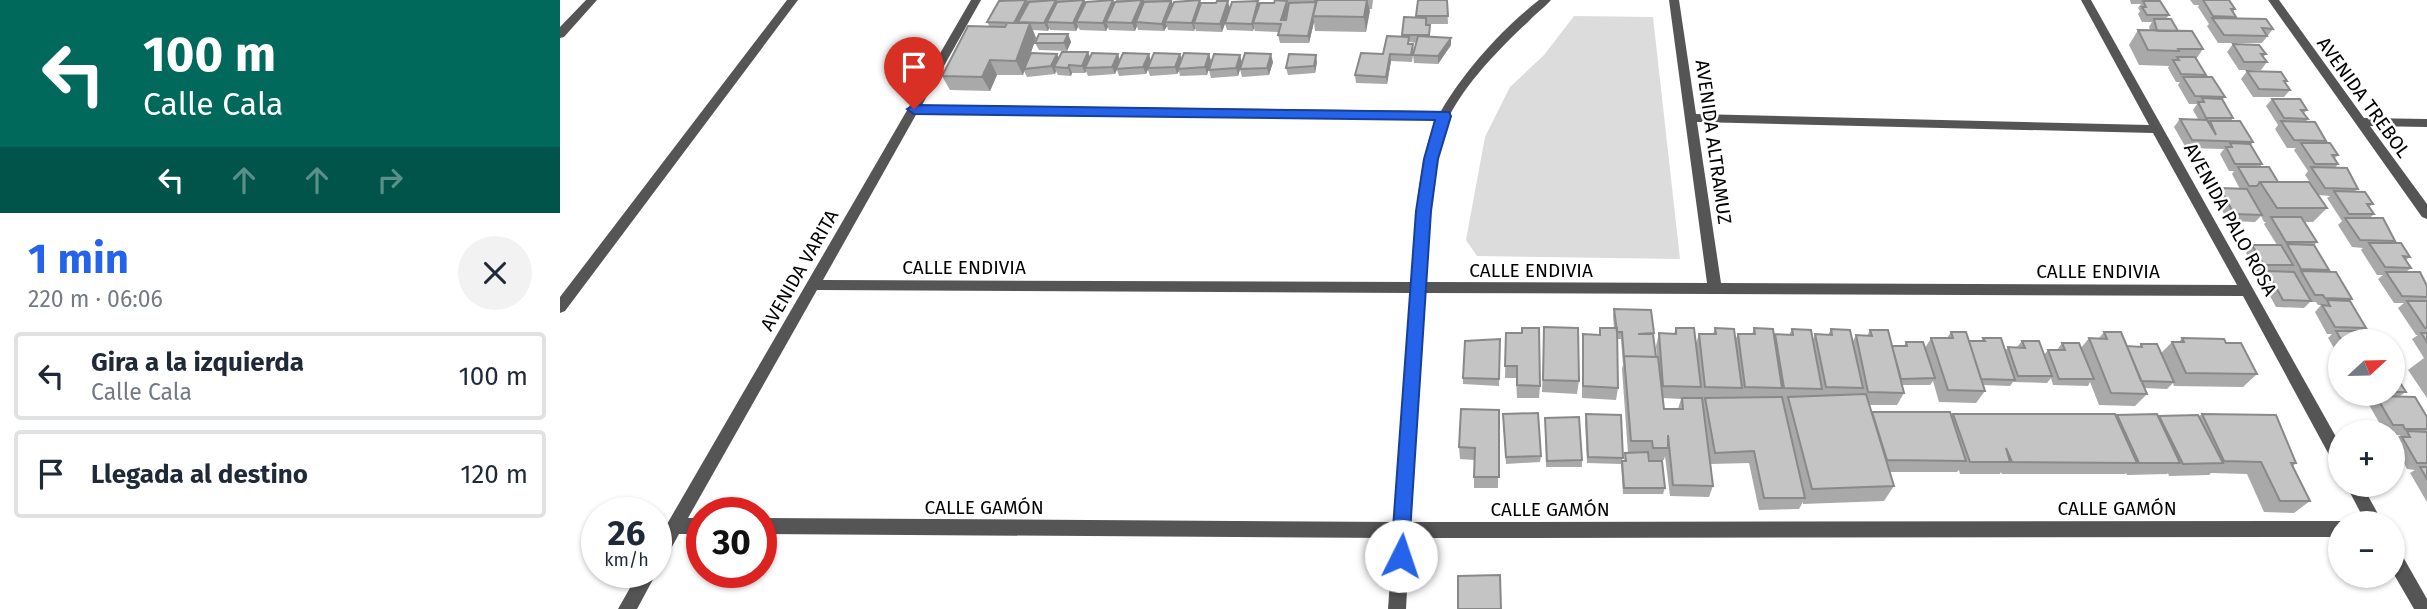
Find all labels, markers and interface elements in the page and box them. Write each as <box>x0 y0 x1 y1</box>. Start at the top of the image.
text: 100 m <box>143 25 276 84</box>
icon: left <box>28 28 119 119</box>
street label: AVENIDA TREBOL <box>2312 32 2415 163</box>
pin <box>884 37 944 109</box>
icon: arrive <box>895 48 933 86</box>
street label: AVENIDA ALTRAMUZ <box>1691 58 1736 226</box>
text: Calle Cala <box>143 85 284 123</box>
street label: AVENIDA PALO ROSA <box>2179 139 2282 300</box>
icon: left <box>152 161 190 199</box>
icon: ahead <box>225 161 263 199</box>
icon: ahead <box>298 161 336 199</box>
icon: right <box>371 161 409 199</box>
street label: AVENIDA VARITA <box>755 206 843 335</box>
text: 1 min <box>28 234 129 284</box>
button: close <box>458 236 532 310</box>
street label: CALLE ENDIVIA <box>902 256 1026 279</box>
street label: CALLE ENDIVIA <box>1469 259 1593 282</box>
street label: CALLE ENDIVIA <box>2036 260 2160 283</box>
text: 220 m · 06:06 <box>28 285 163 313</box>
north arrow <box>2328 329 2404 406</box>
map controls <box>2328 329 2405 588</box>
text: Gira a la izquierda <box>91 347 304 378</box>
icon: left <box>32 357 70 395</box>
text: 100 m <box>459 361 528 392</box>
text: Calle Cala <box>91 378 192 406</box>
button: + <box>2328 420 2405 497</box>
icon: arrive <box>32 455 70 493</box>
text: Llegada al destino <box>91 459 308 490</box>
text: 120 m <box>460 459 528 490</box>
street label: CALLE GAMÓN <box>924 496 1044 519</box>
speed limit sign: 30 <box>686 497 777 588</box>
street label: CALLE GAMÓN <box>2057 497 2177 520</box>
street label: CALLE GAMÓN <box>1490 498 1610 521</box>
button: − <box>2328 511 2405 588</box>
text: 26 <box>608 512 645 554</box>
position arrow <box>1364 519 1438 593</box>
text: km/h <box>604 549 649 571</box>

